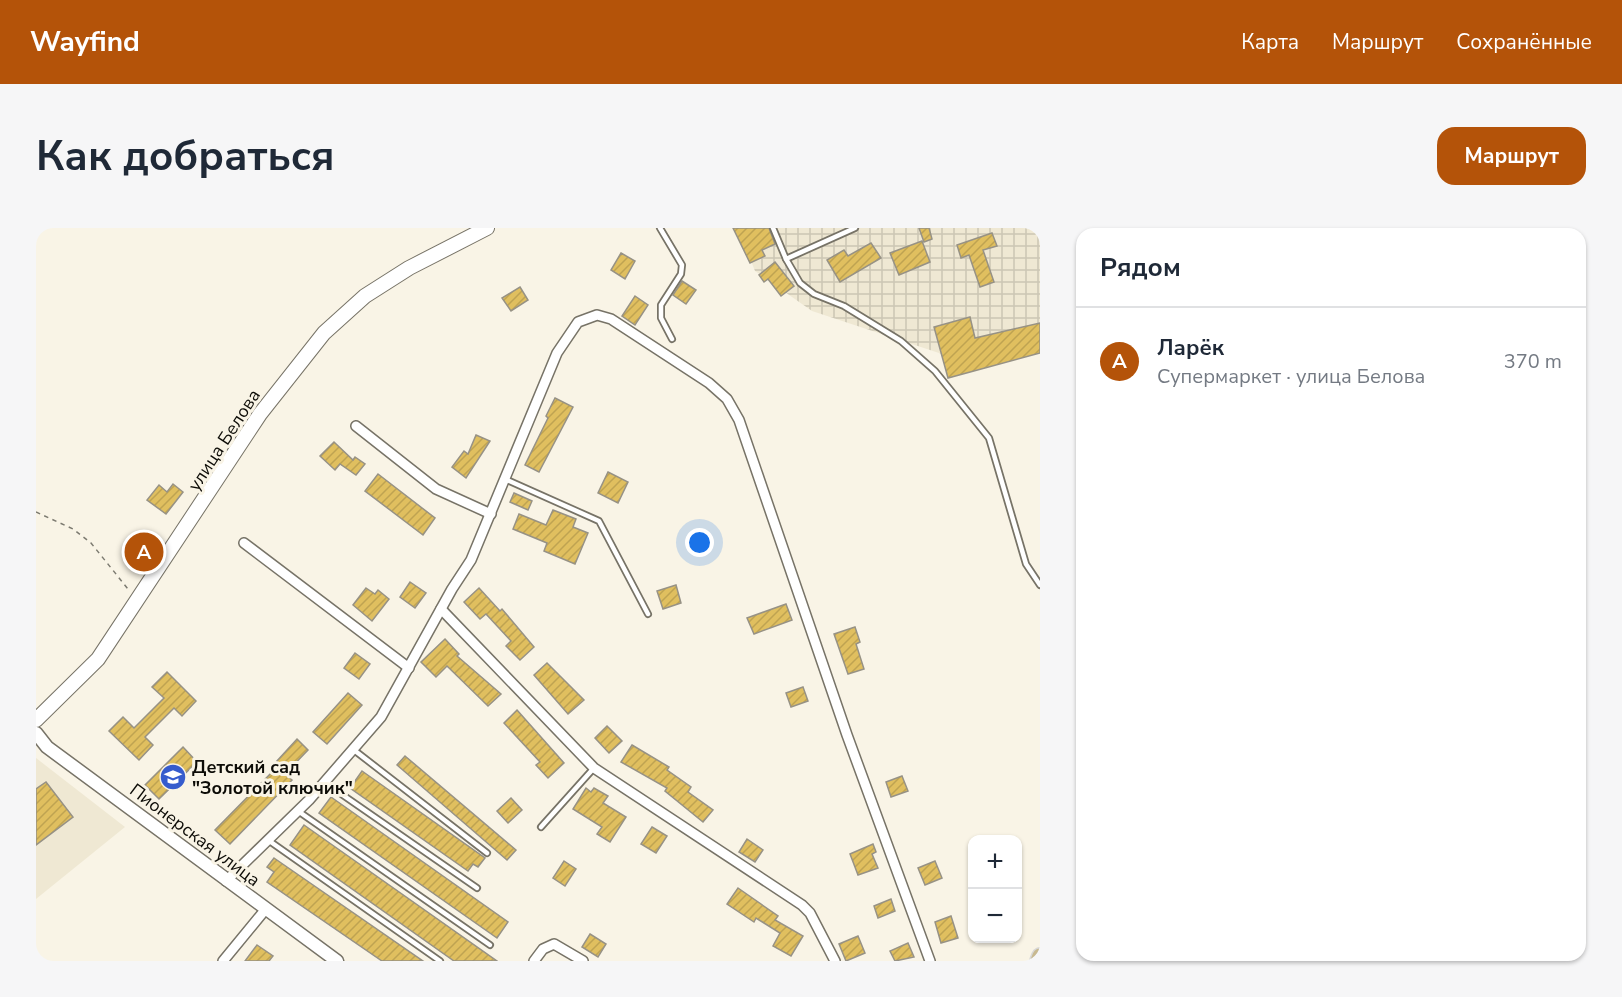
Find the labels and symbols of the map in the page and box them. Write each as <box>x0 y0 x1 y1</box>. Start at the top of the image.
street label: улица Белова <box>182 385 266 495</box>
your location <box>685 528 714 557</box>
pin: A <box>124 530 164 574</box>
place label: Детский сад "Золотой ключик" <box>192 755 353 800</box>
school or university icon: Детский сад "Золотой ключик" <box>158 762 188 792</box>
street label: Пионерская улица <box>125 778 265 892</box>

